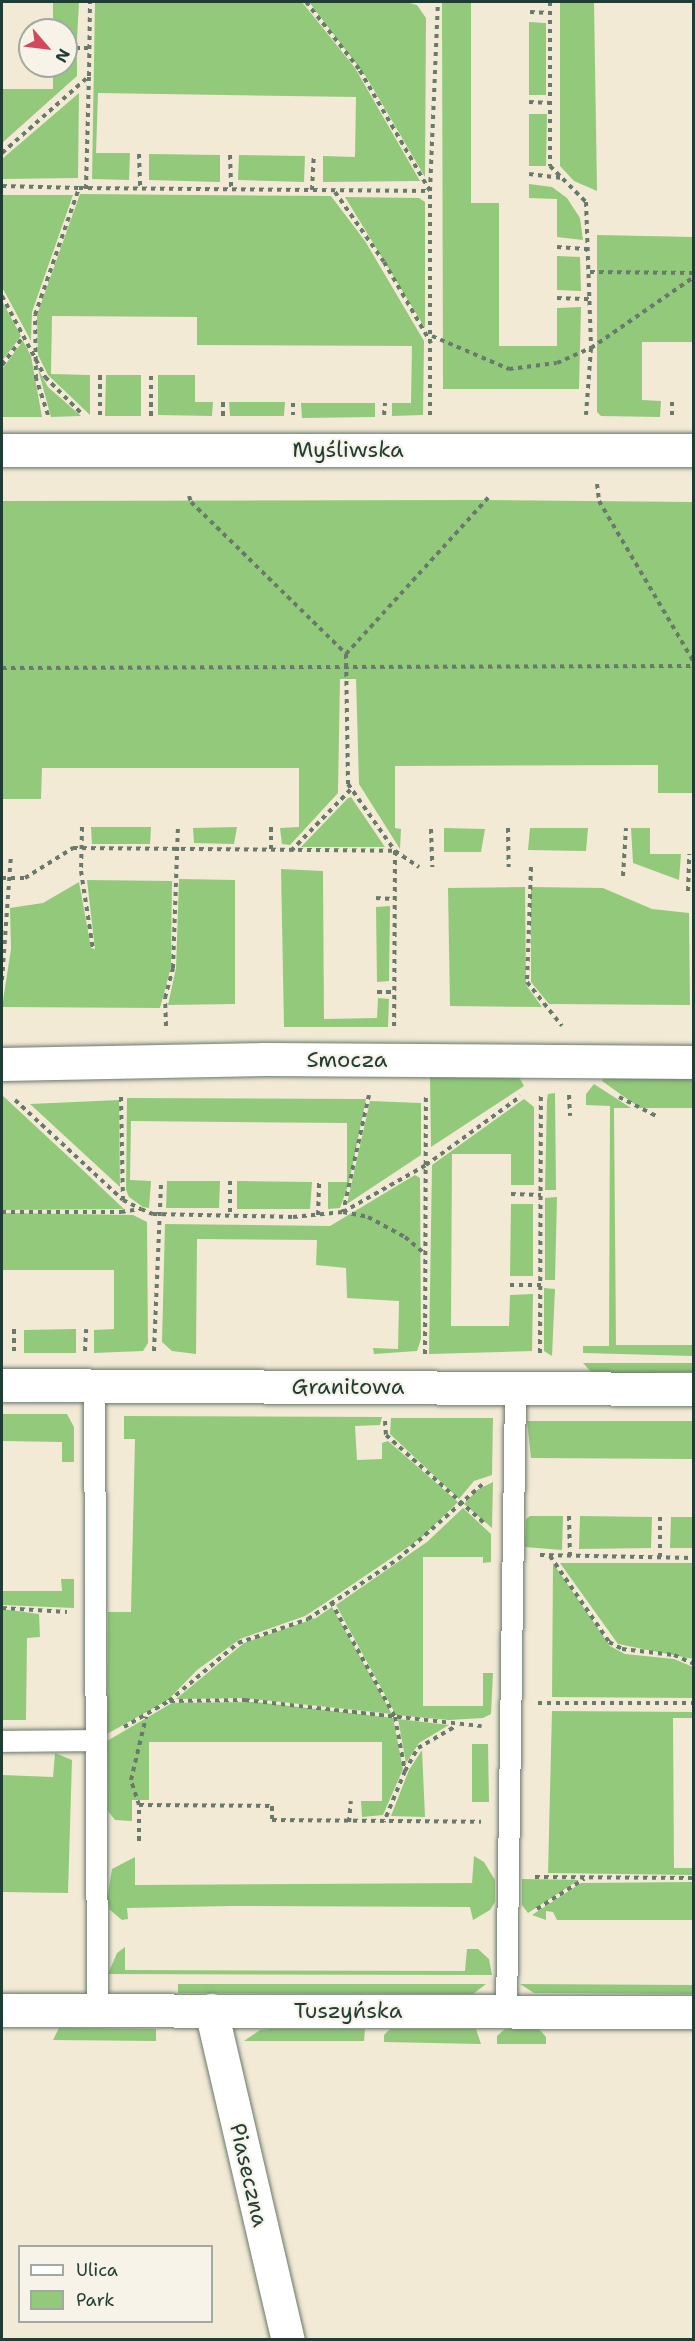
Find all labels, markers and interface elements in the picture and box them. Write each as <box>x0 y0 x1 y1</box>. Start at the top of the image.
north arrow <box>18 18 78 78</box>
text: N <box>50 45 75 66</box>
street label: Myśliwska <box>292 437 404 463</box>
street label: Smocza <box>306 1047 388 1073</box>
street label: Granitowa <box>292 1374 404 1400</box>
street label: Tuszyńska <box>294 1998 402 2024</box>
street label: Piaseczna <box>224 2121 274 2229</box>
legend <box>18 2245 213 2323</box>
text: Ulica <box>76 2258 118 2282</box>
text: Park <box>76 2288 115 2312</box>

